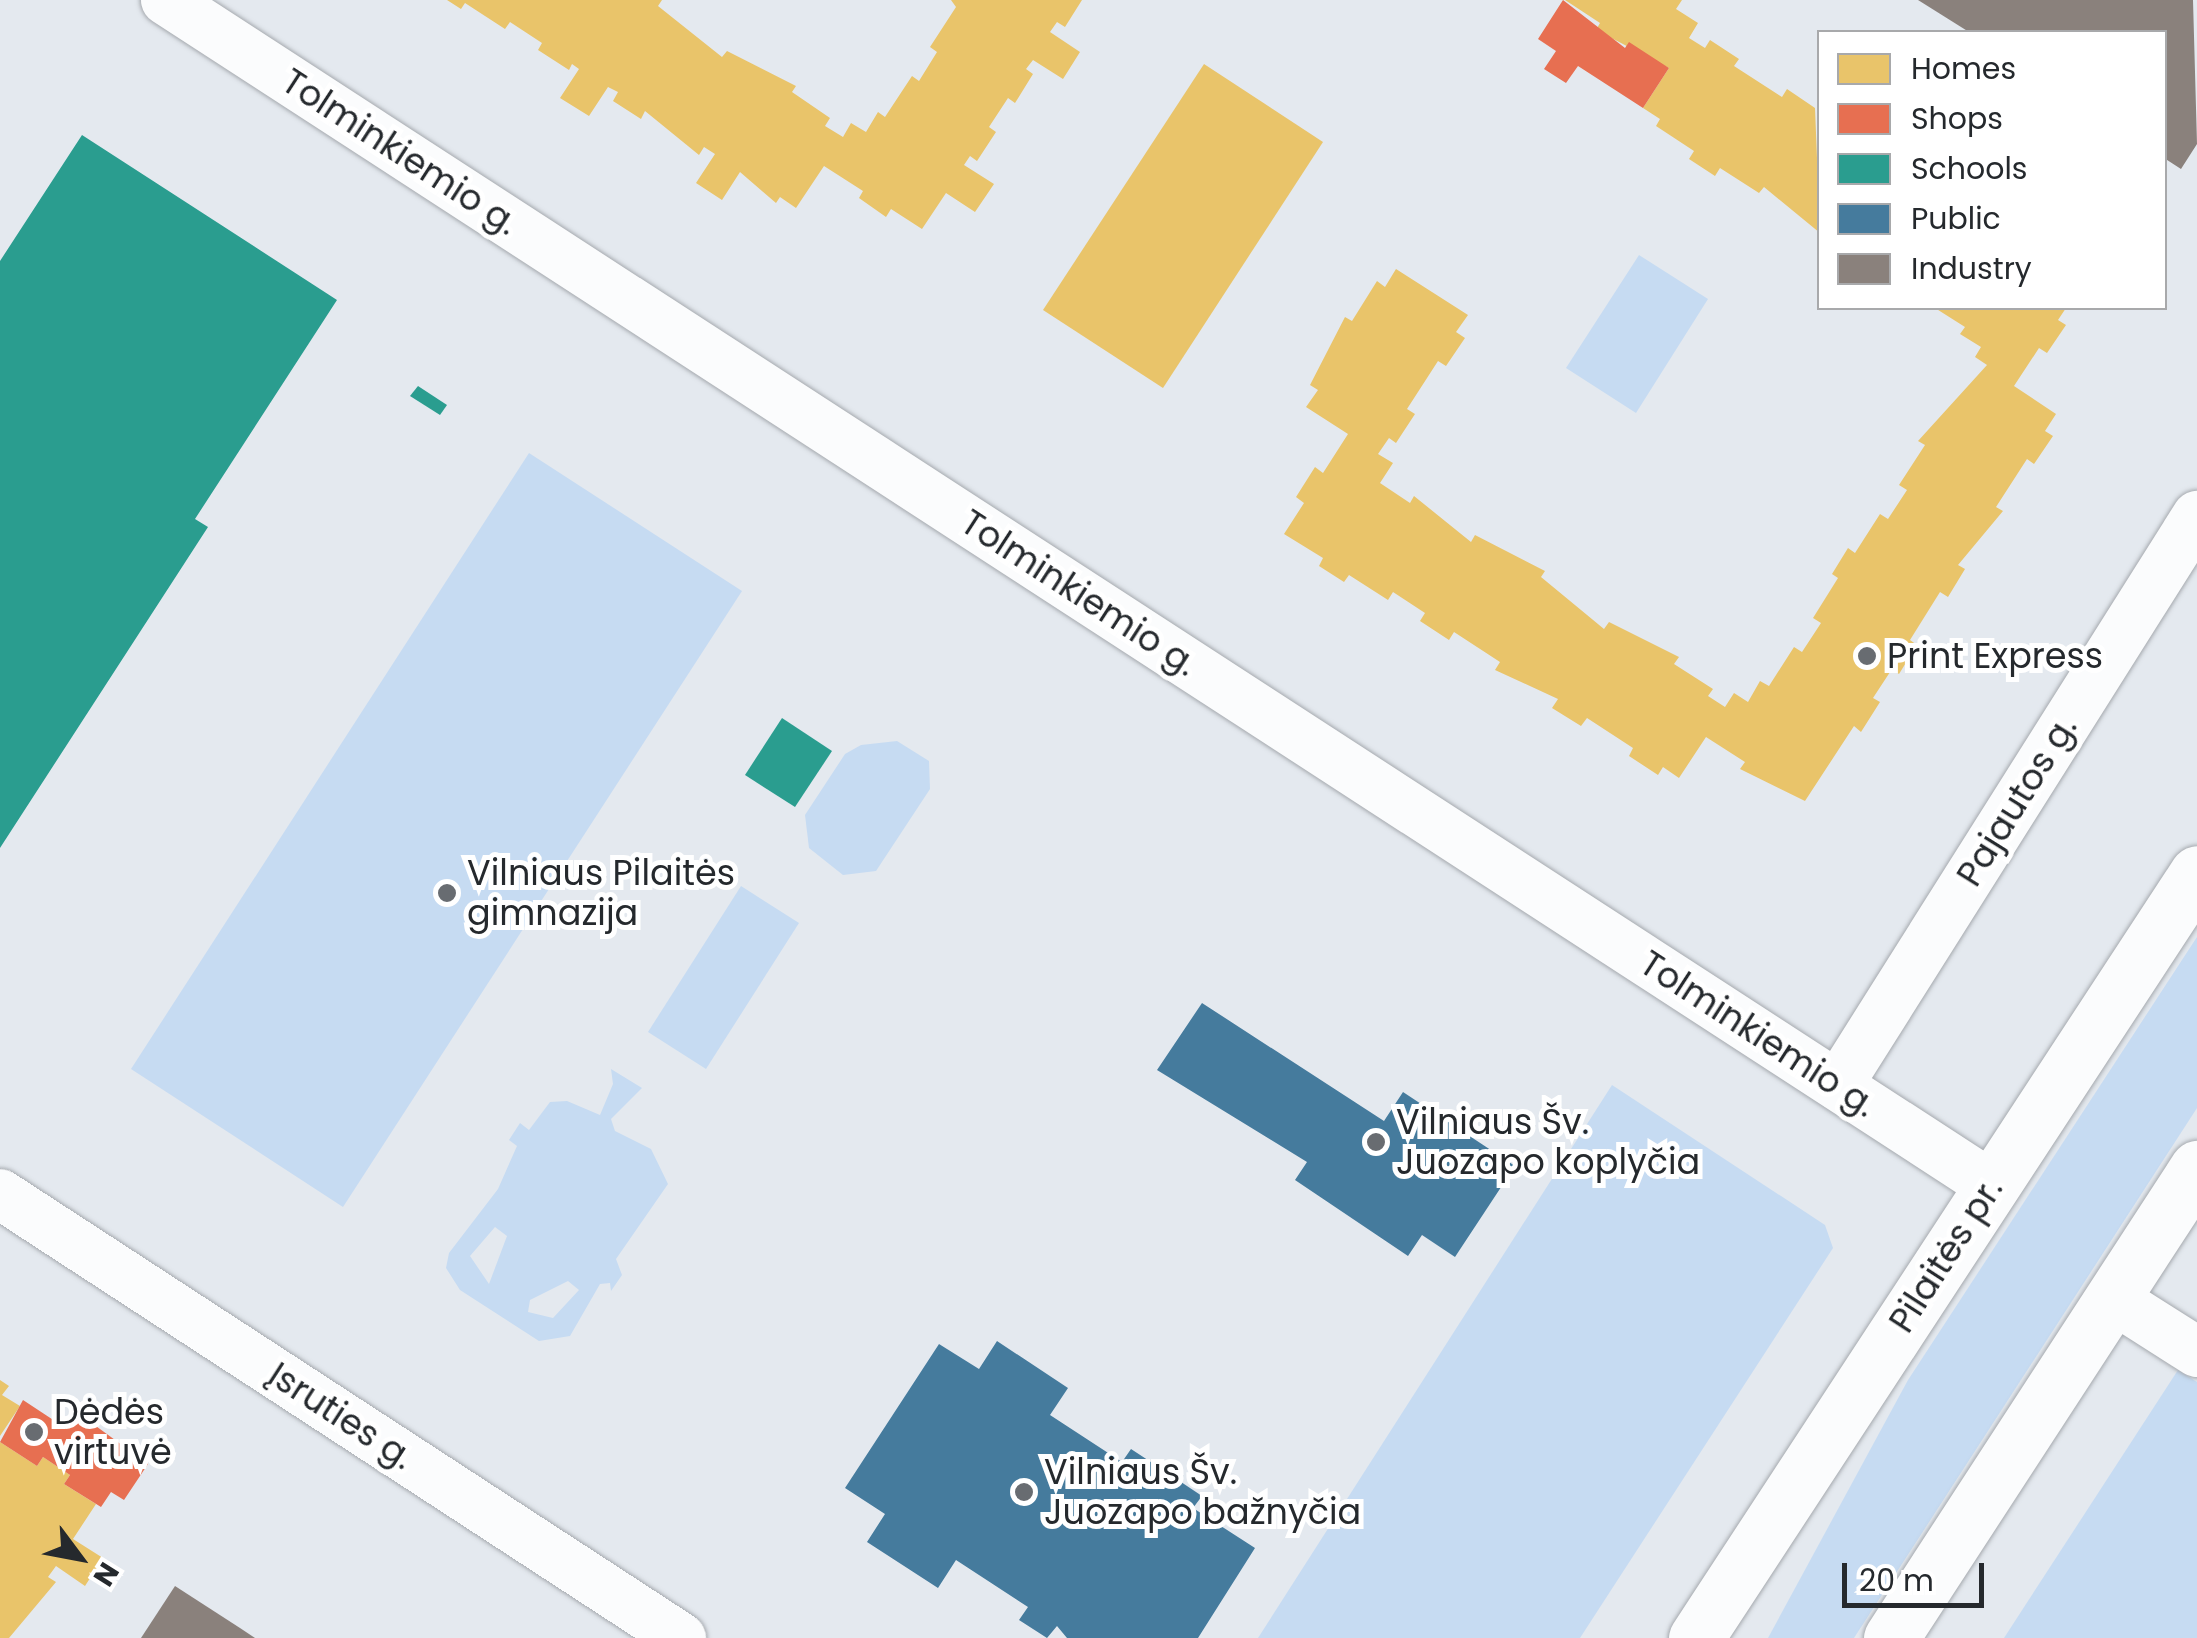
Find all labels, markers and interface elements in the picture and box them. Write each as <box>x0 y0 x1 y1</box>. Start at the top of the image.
legend <box>1817 30 2167 310</box>
text: Homes <box>1911 47 2016 90</box>
street label: Tolminkiemio g. <box>274 60 526 244</box>
text: Shops <box>1911 97 2003 140</box>
text: Schools <box>1911 147 2027 190</box>
text: Public <box>1911 197 2001 240</box>
text: Industry <box>1911 247 2032 290</box>
street label: Tolminkiemio g. <box>953 501 1205 685</box>
place label: Print Express <box>1887 635 2103 677</box>
marker: Print Express <box>1856 645 1878 667</box>
street label: Pajautos g. <box>1948 708 2086 894</box>
place label: Vilniaus Pilaitės gimnazija <box>467 852 735 934</box>
marker: Vilniaus Pilaitės gimnazija <box>436 882 458 904</box>
street label: Tolminkiemio g. <box>1632 942 1884 1126</box>
place label: Vilniaus Šv. Juozapo koplyčia <box>1396 1101 1700 1183</box>
marker: Vilniaus Šv. Juozapo koplyčia <box>1365 1131 1387 1153</box>
street label: Pilaitės pr. <box>1880 1170 2012 1340</box>
street label: Įsruties g. <box>261 1354 421 1478</box>
place label: Dėdės virtuvė <box>54 1391 172 1473</box>
marker: Dėdės virtuvė <box>23 1421 45 1443</box>
place label: Vilniaus Šv. Juozapo bažnyčia <box>1044 1451 1361 1533</box>
marker: Vilniaus Šv. Juozapo bažnyčia <box>1013 1481 1035 1503</box>
north arrow <box>30 1508 130 1608</box>
scale bar <box>1847 1543 1990 1605</box>
text: N <box>84 1555 128 1593</box>
text: 20 m <box>1859 1559 1934 1602</box>

